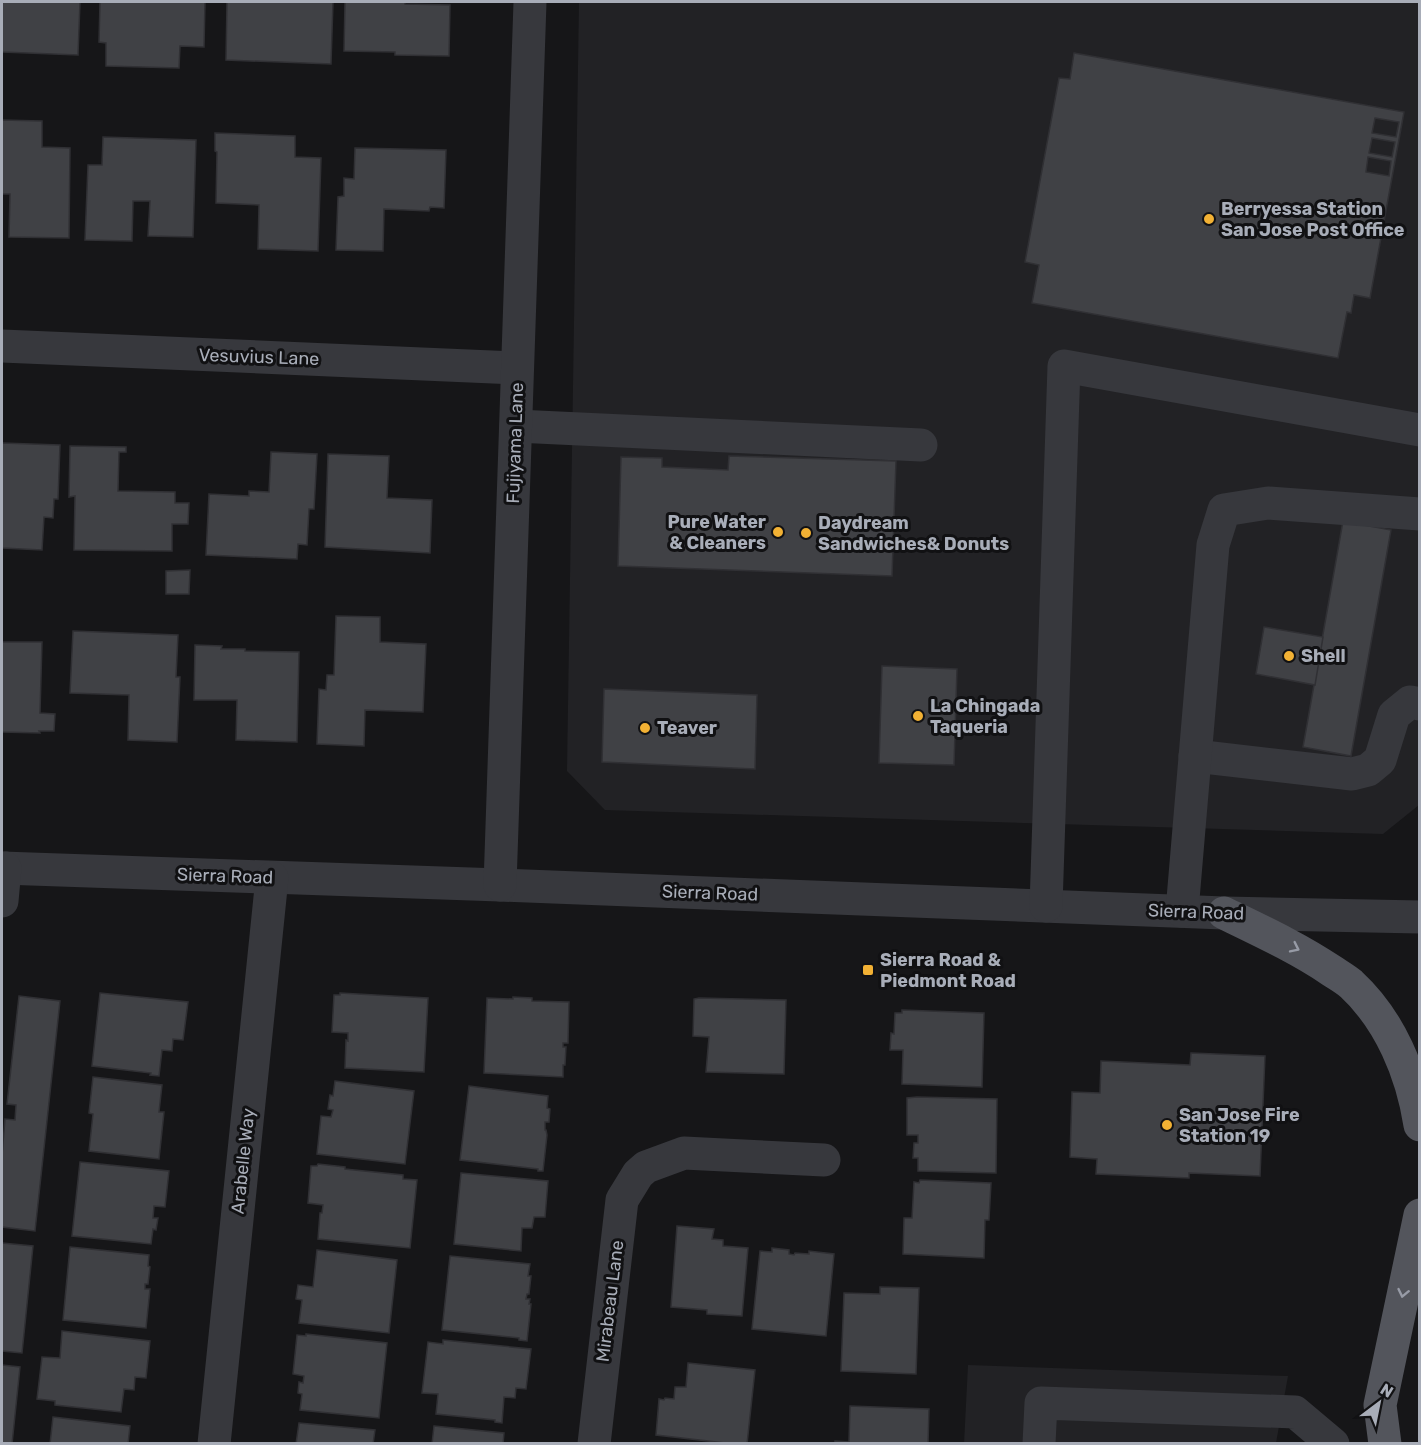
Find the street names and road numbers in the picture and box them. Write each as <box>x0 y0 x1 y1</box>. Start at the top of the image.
street label: Vesuvius Lane <box>198 344 320 370</box>
street label: Fujiyama Lane <box>502 382 528 504</box>
street label: Sierra Road <box>177 863 273 889</box>
street label: Sierra Road <box>662 880 758 906</box>
street label: Sierra Road <box>1148 899 1244 925</box>
street label: Arabelle Way <box>227 1107 259 1215</box>
street label: Mirabeau Lane <box>592 1239 628 1363</box>

